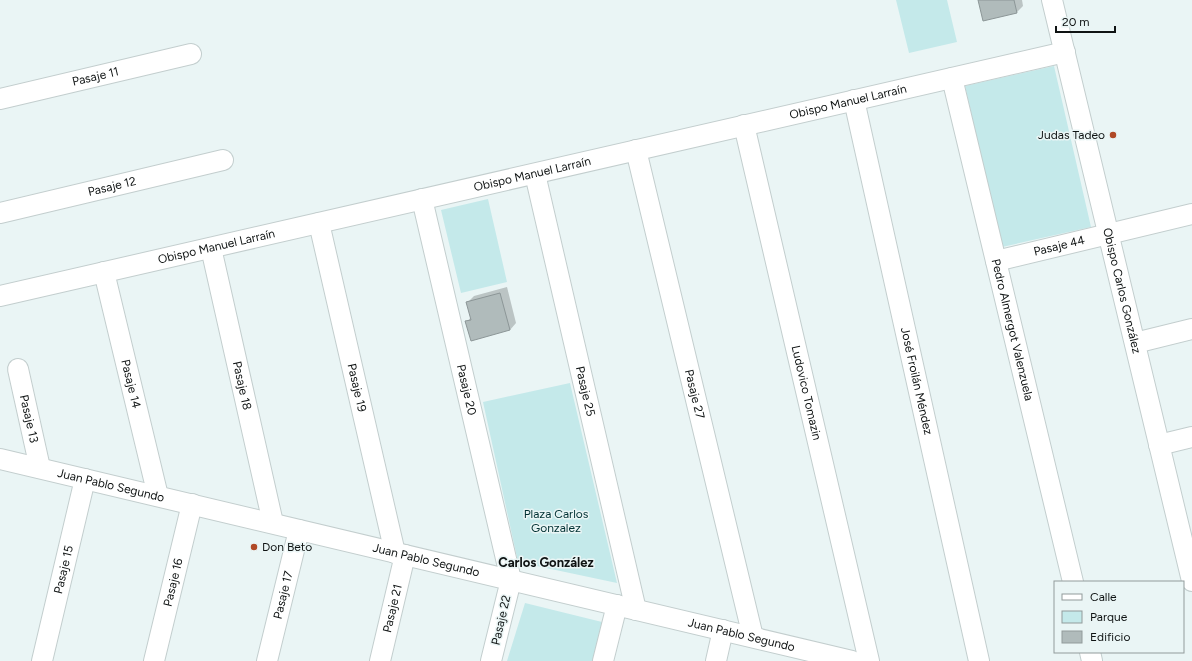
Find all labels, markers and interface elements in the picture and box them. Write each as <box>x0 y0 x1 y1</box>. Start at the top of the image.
scale bar <box>1056 8 1115 34</box>
text: 20 m <box>1062 15 1090 29</box>
street label: Pasaje 11 <box>71 64 120 89</box>
street label: Obispo Manuel Larraín <box>788 81 908 122</box>
place label: Judas Tadeo <box>1038 128 1105 142</box>
marker: Judas Tadeo <box>1108 130 1118 140</box>
street label: Obispo Manuel Larraín <box>472 154 592 194</box>
street label: Pasaje 12 <box>86 174 137 199</box>
street label: Obispo Manuel Larraín <box>156 226 277 267</box>
street label: Obispo Carlos González <box>1100 226 1144 355</box>
street label: Pasaje 44 <box>1032 233 1087 259</box>
street label: Pedro Almergot Valenzuela <box>989 258 1036 402</box>
street label: José Froilán Méndez <box>898 326 935 436</box>
street label: Ludovico Tomazin <box>789 344 824 442</box>
street label: Pasaje 14 <box>118 358 144 410</box>
street label: Pasaje 18 <box>230 360 254 411</box>
street label: Pasaje 19 <box>345 362 369 413</box>
street label: Pasaje 20 <box>454 363 479 417</box>
street label: Pasaje 25 <box>573 365 598 418</box>
street label: Pasaje 27 <box>682 368 707 421</box>
street label: Pasaje 13 <box>17 393 41 444</box>
street label: Juan Pablo Segundo <box>56 466 166 505</box>
park label: Plaza Carlos Gonzalez <box>524 507 589 535</box>
place label: Don Beto <box>262 540 312 554</box>
street label: Juan Pablo Segundo <box>371 541 481 580</box>
marker: Don Beto <box>249 542 259 552</box>
street label: Pasaje 15 <box>51 544 76 595</box>
district label: Carlos González <box>498 555 594 570</box>
street label: Pasaje 16 <box>160 557 186 608</box>
street label: Pasaje 17 <box>271 569 296 620</box>
legend <box>1054 581 1184 653</box>
street label: Pasaje 21 <box>380 583 405 634</box>
text: Calle <box>1090 590 1117 604</box>
street label: Pasaje 22 <box>488 594 514 646</box>
text: Parque <box>1090 610 1128 624</box>
street label: Juan Pablo Segundo <box>686 615 796 654</box>
text: Edificio <box>1090 630 1130 644</box>

